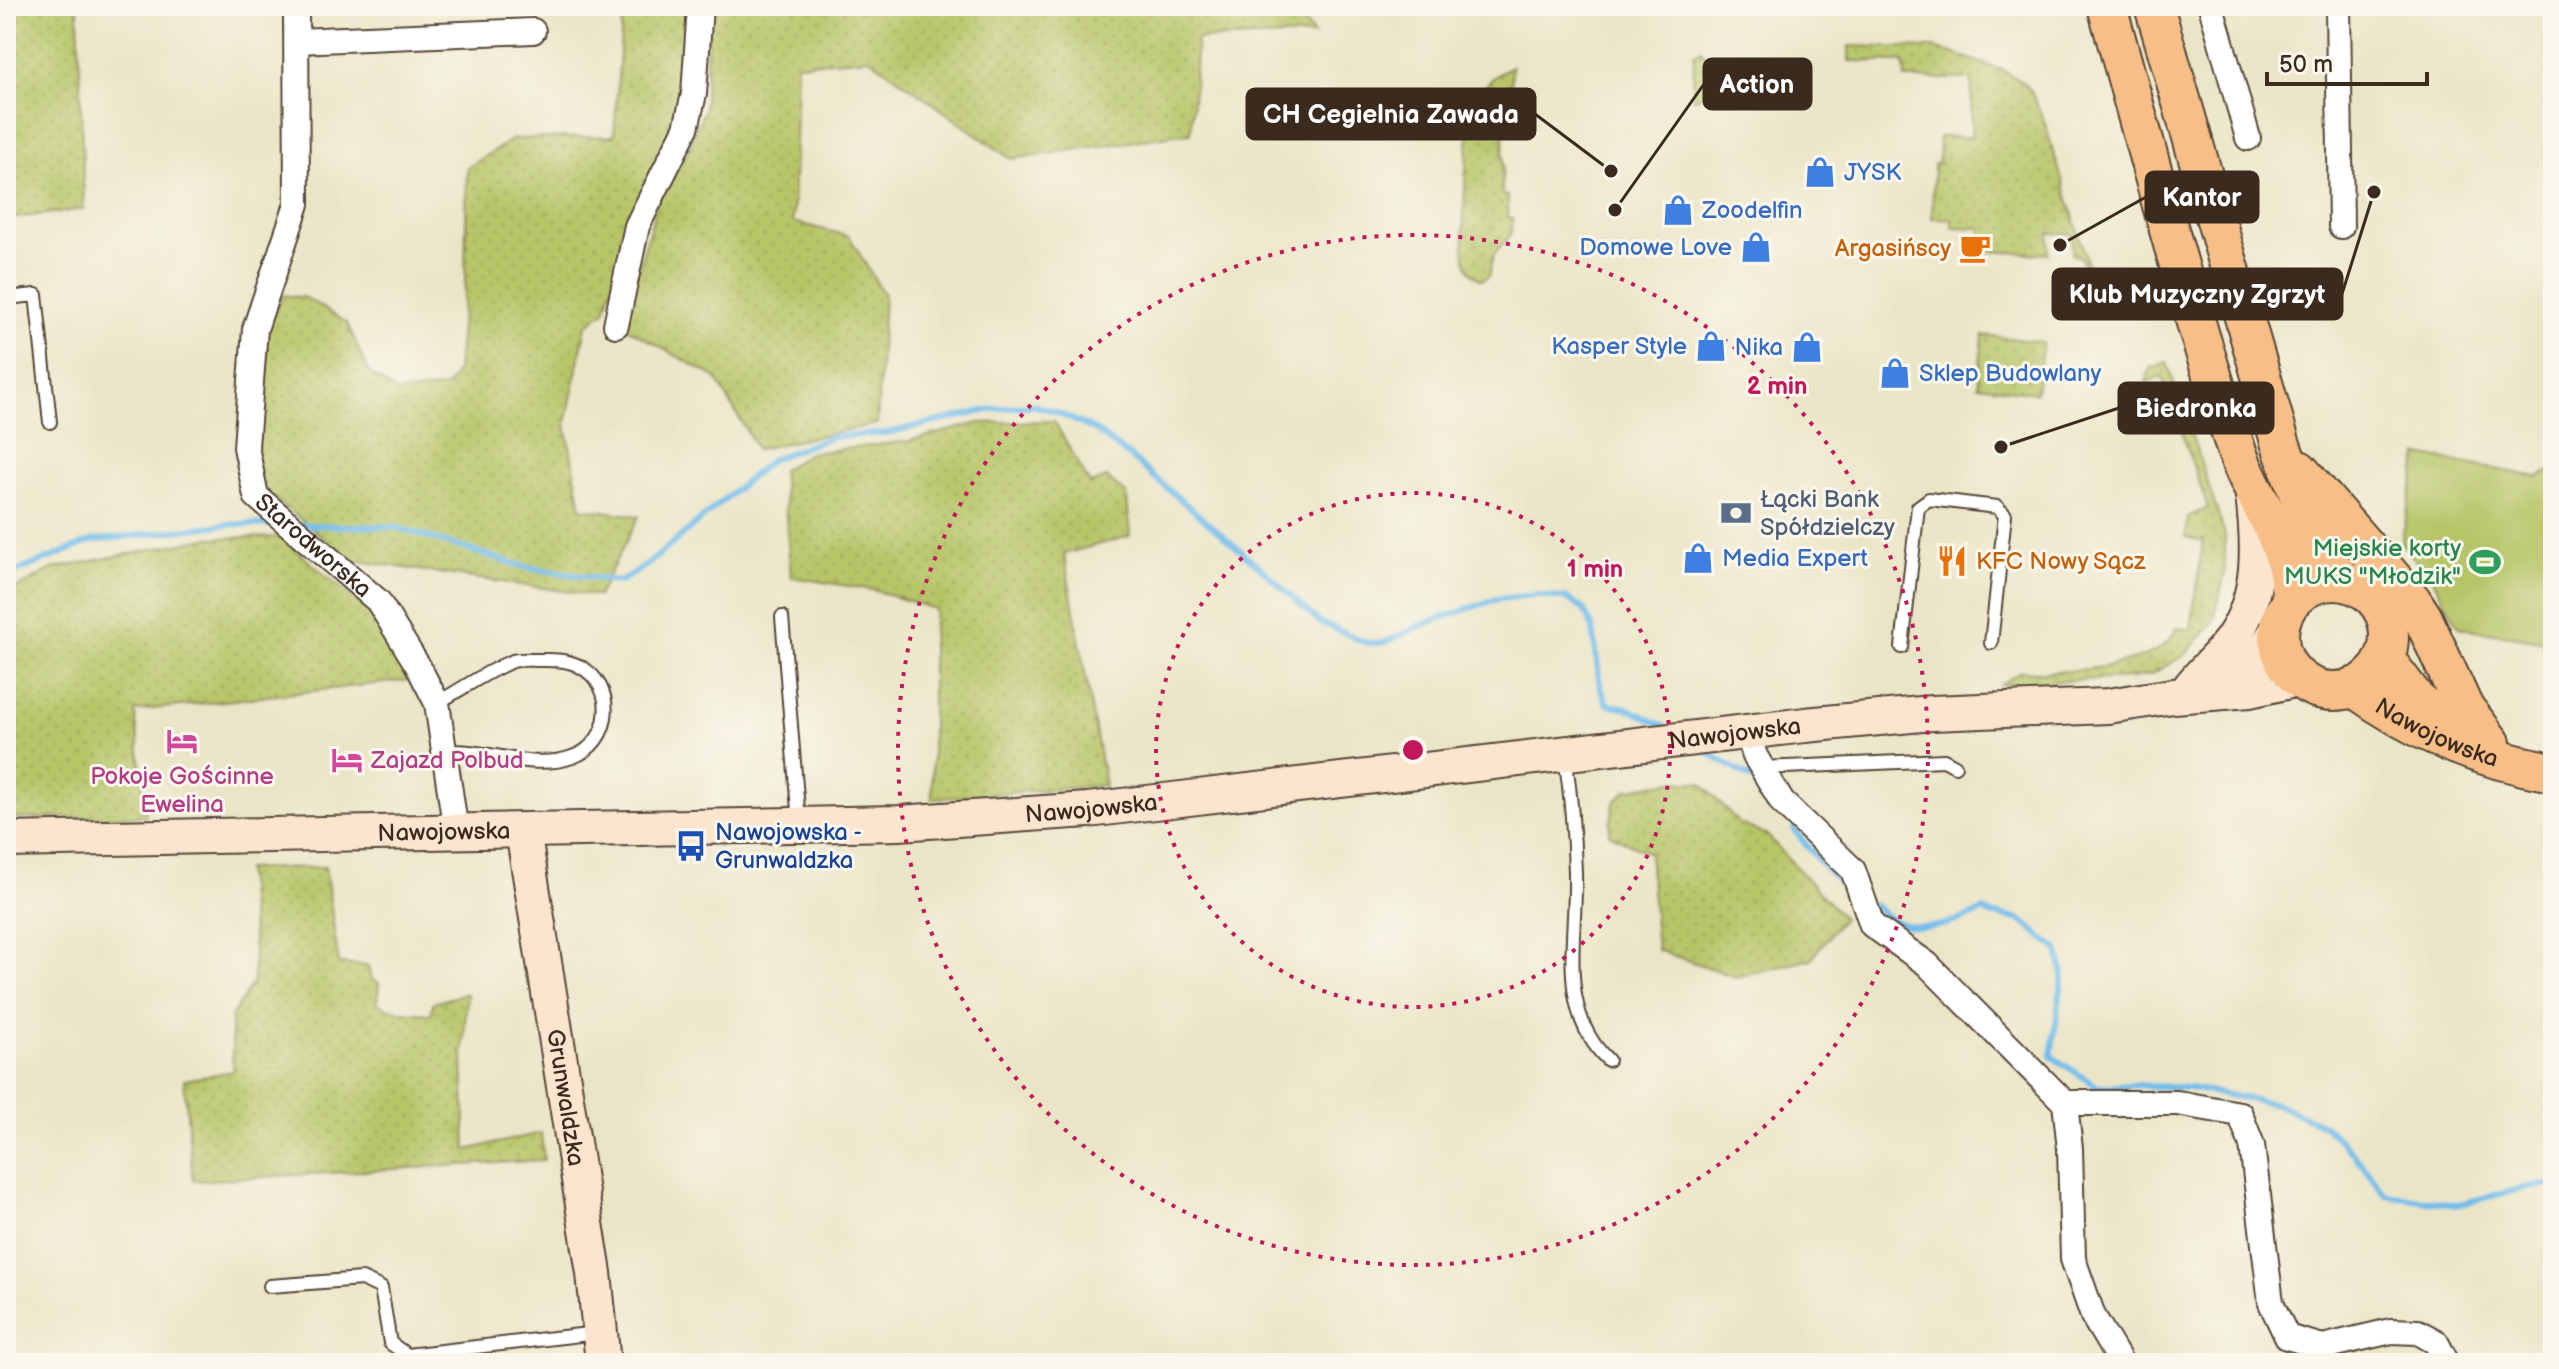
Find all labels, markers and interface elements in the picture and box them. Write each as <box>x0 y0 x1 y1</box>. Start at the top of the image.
scale bar <box>2267 36 2427 86</box>
text: 50 m <box>2279 50 2333 79</box>
callout: Action <box>1704 59 1811 109</box>
text: Action <box>1719 70 1794 101</box>
callout: CH Cegielnia Zawada <box>1247 89 1535 139</box>
text: CH Cegielnia Zawada <box>1263 100 1519 131</box>
shop icon: JYSK <box>1803 155 1837 189</box>
place label: JYSK <box>1844 158 1901 187</box>
callout: Kantor <box>2146 172 2258 222</box>
text: Kantor <box>2162 183 2242 214</box>
shop icon: Zoodelfin <box>1661 193 1695 227</box>
place label: Zoodelfin <box>1701 196 1803 225</box>
shop icon: Domowe Love <box>1739 230 1773 264</box>
cafe icon: Argasińscy <box>1958 231 1992 265</box>
place label: Domowe Love <box>1579 233 1732 262</box>
place label: Argasińscy <box>1835 234 1951 263</box>
callout: Klub Muzyczny Zgrzyt <box>2053 269 2342 319</box>
text: Klub Muzyczny Zgrzyt <box>2069 280 2326 311</box>
shop icon: Kasper Style <box>1694 329 1728 363</box>
shop icon: Nika <box>1790 330 1824 364</box>
place label: Kasper Style <box>1551 332 1687 361</box>
place label: Nika <box>1734 333 1783 362</box>
shop icon: Sklep Budowlany <box>1878 356 1912 390</box>
place label: Sklep Budowlany <box>1919 359 2102 388</box>
text: 2 min <box>1747 372 1807 401</box>
callout: Biedronka <box>2119 383 2273 433</box>
text: Biedronka <box>2135 394 2257 425</box>
place label: Łącki Bank Spółdzielczy <box>1760 485 1895 542</box>
street label: Starodworska <box>249 488 377 604</box>
bank icon: Łącki Bank Spółdzielczy <box>1719 496 1753 530</box>
place label: Miejskie korty MUKS "Młodzik" <box>2284 534 2461 591</box>
shop icon: Media Expert <box>1681 541 1715 575</box>
place label: Media Expert <box>1722 544 1869 573</box>
restaurant icon: KFC Nowy Sącz <box>1935 544 1969 578</box>
sports icon: Miejskie korty MUKS "Młodzik" <box>2468 545 2502 579</box>
place label: KFC Nowy Sącz <box>1976 547 2146 576</box>
text: 1 min <box>1567 555 1623 584</box>
street label: Nawojowska <box>2370 692 2502 774</box>
street label: Nawojowska <box>1667 712 1803 756</box>
hotel icon: Pokoje Gościnne Ewelina <box>165 724 199 758</box>
centre of rings <box>1399 736 1427 764</box>
hotel icon: Zajazd Polbud <box>330 743 364 777</box>
place label: Zajazd Polbud <box>370 746 524 775</box>
place label: Pokoje Gościnne Ewelina <box>90 762 274 819</box>
street label: Nawojowska <box>1024 788 1159 829</box>
street label: Nawojowska <box>377 816 511 848</box>
place label: Nawojowska - Grunwaldzka <box>715 818 862 875</box>
bus stop icon: Nawojowska - Grunwaldzka <box>674 829 708 863</box>
street label: Grunwaldzka <box>540 1027 591 1168</box>

